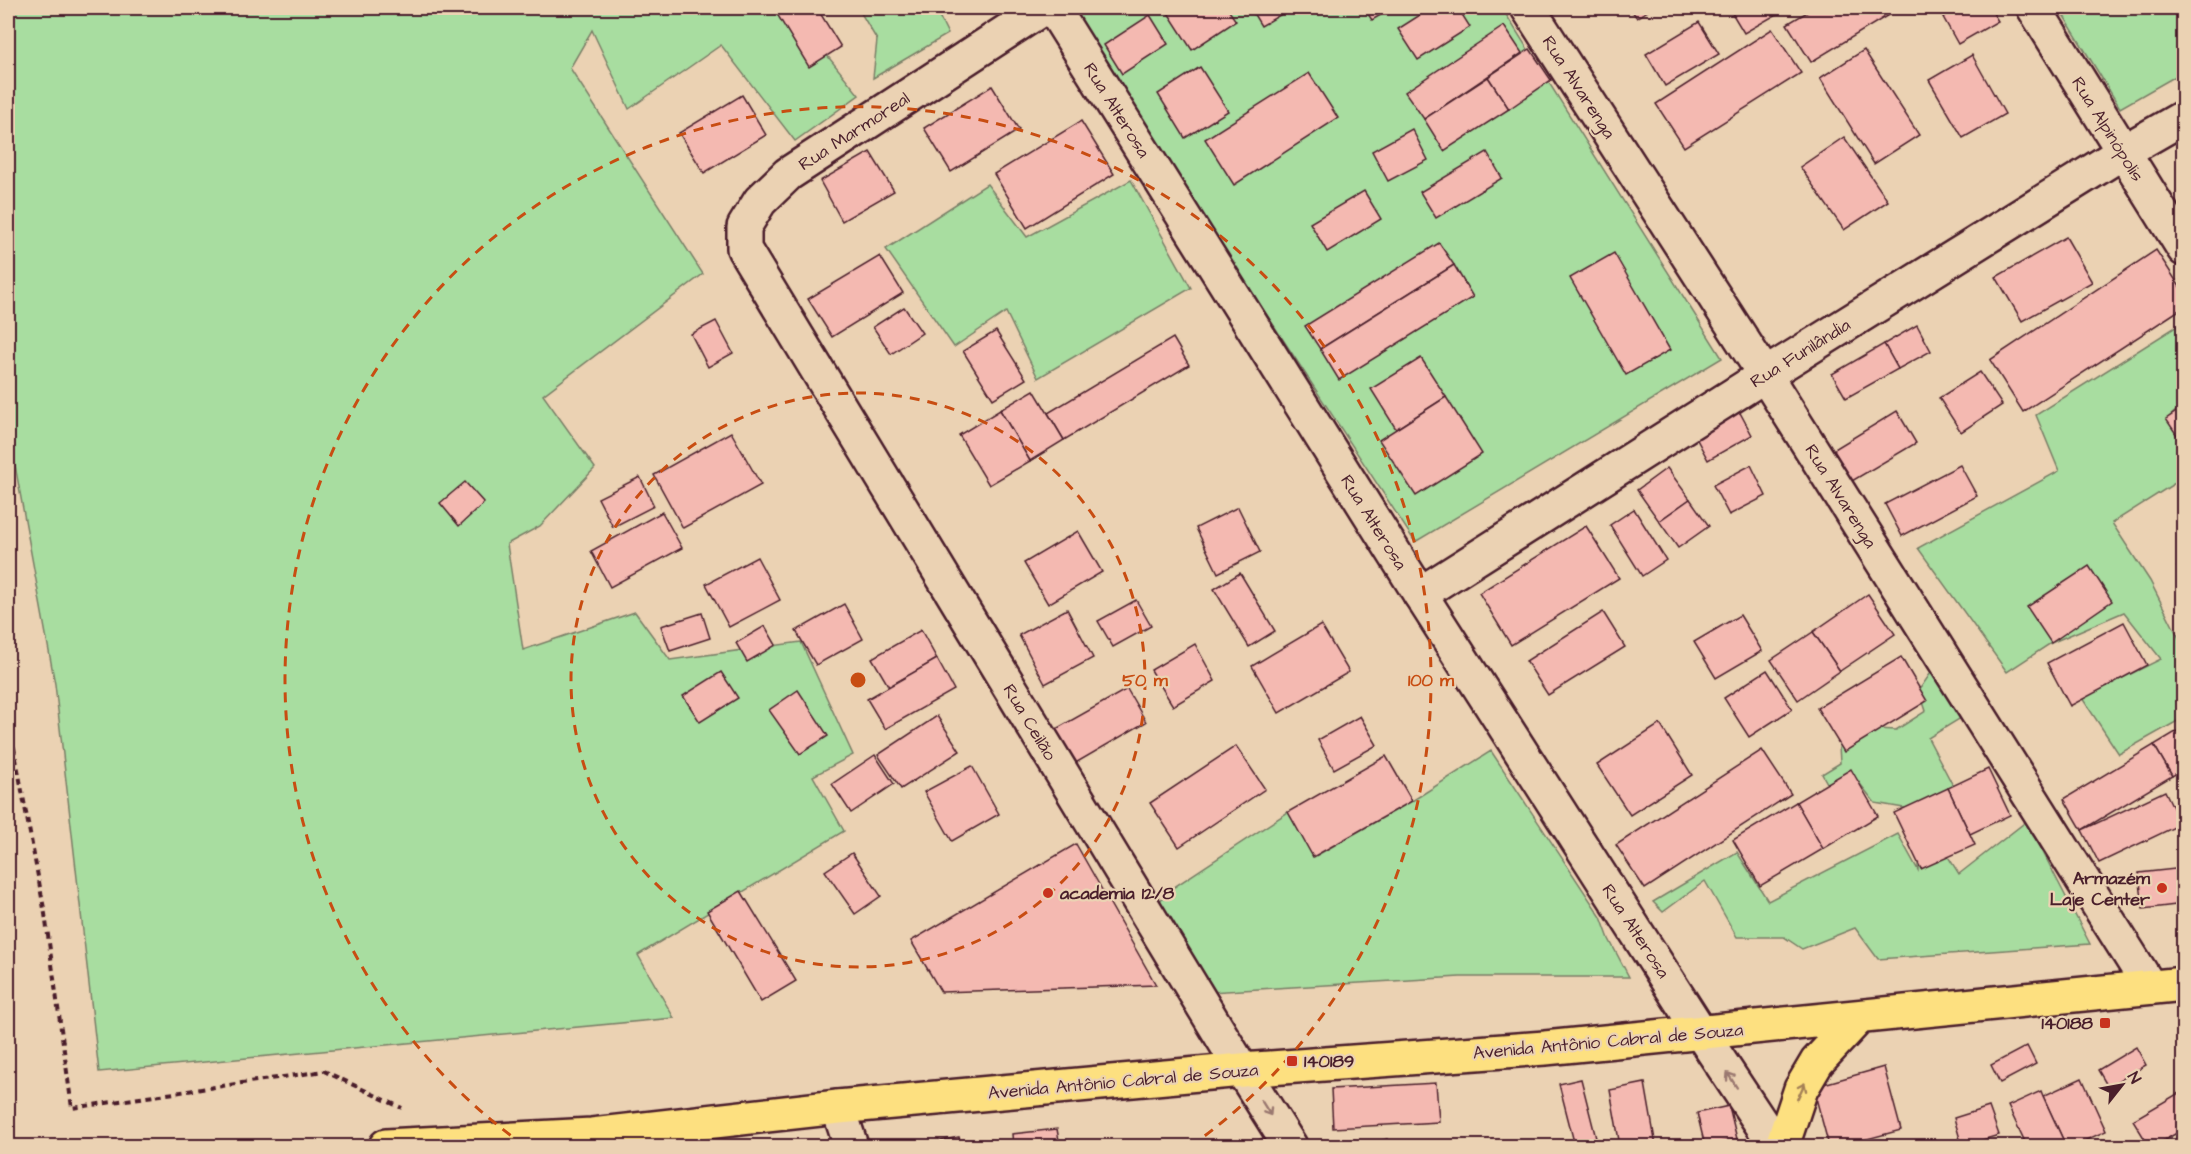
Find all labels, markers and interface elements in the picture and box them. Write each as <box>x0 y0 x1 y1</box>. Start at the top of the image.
street label: Rua Alvarenga <box>1535 31 1621 144</box>
street label: Rua Alterosa <box>1077 58 1156 163</box>
street label: Rua Alpinópolis <box>2065 72 2150 186</box>
street label: Rua Marmoreal <box>794 86 915 177</box>
street label: Rua Funilândia <box>1745 313 1855 394</box>
street label: Rua Alvarenga <box>1798 439 1883 554</box>
street label: Rua Alterosa <box>1334 470 1413 575</box>
text: 50 m <box>1122 668 1169 693</box>
text: 100 m <box>1408 668 1455 693</box>
centre of rings <box>848 670 868 690</box>
street label: Rua Ceilão <box>997 679 1062 765</box>
place label: Armazém Laje Center <box>2050 866 2151 912</box>
street label: Rua Alterosa <box>1596 879 1675 983</box>
place label: academia 12/8 <box>1059 881 1175 906</box>
marker: Armazém Laje Center <box>2155 881 2169 895</box>
marker: academia 12/8 <box>1041 886 1055 900</box>
place label: 140188 <box>2041 1011 2093 1036</box>
marker: 140188 <box>2098 1016 2112 1030</box>
street label: Avenida Antônio Cabral de Souza <box>1472 1017 1744 1066</box>
place label: 140189 <box>1304 1049 1354 1074</box>
marker: 140189 <box>1285 1054 1299 1068</box>
north arrow <box>2092 1055 2152 1115</box>
street label: Avenida Antônio Cabral de Souza <box>987 1057 1259 1106</box>
text: N <box>2122 1068 2146 1088</box>
one-way arrow <box>1726 1072 1738 1089</box>
one-way arrow <box>1796 1083 1808 1101</box>
one-way arrow <box>1260 1099 1272 1116</box>

